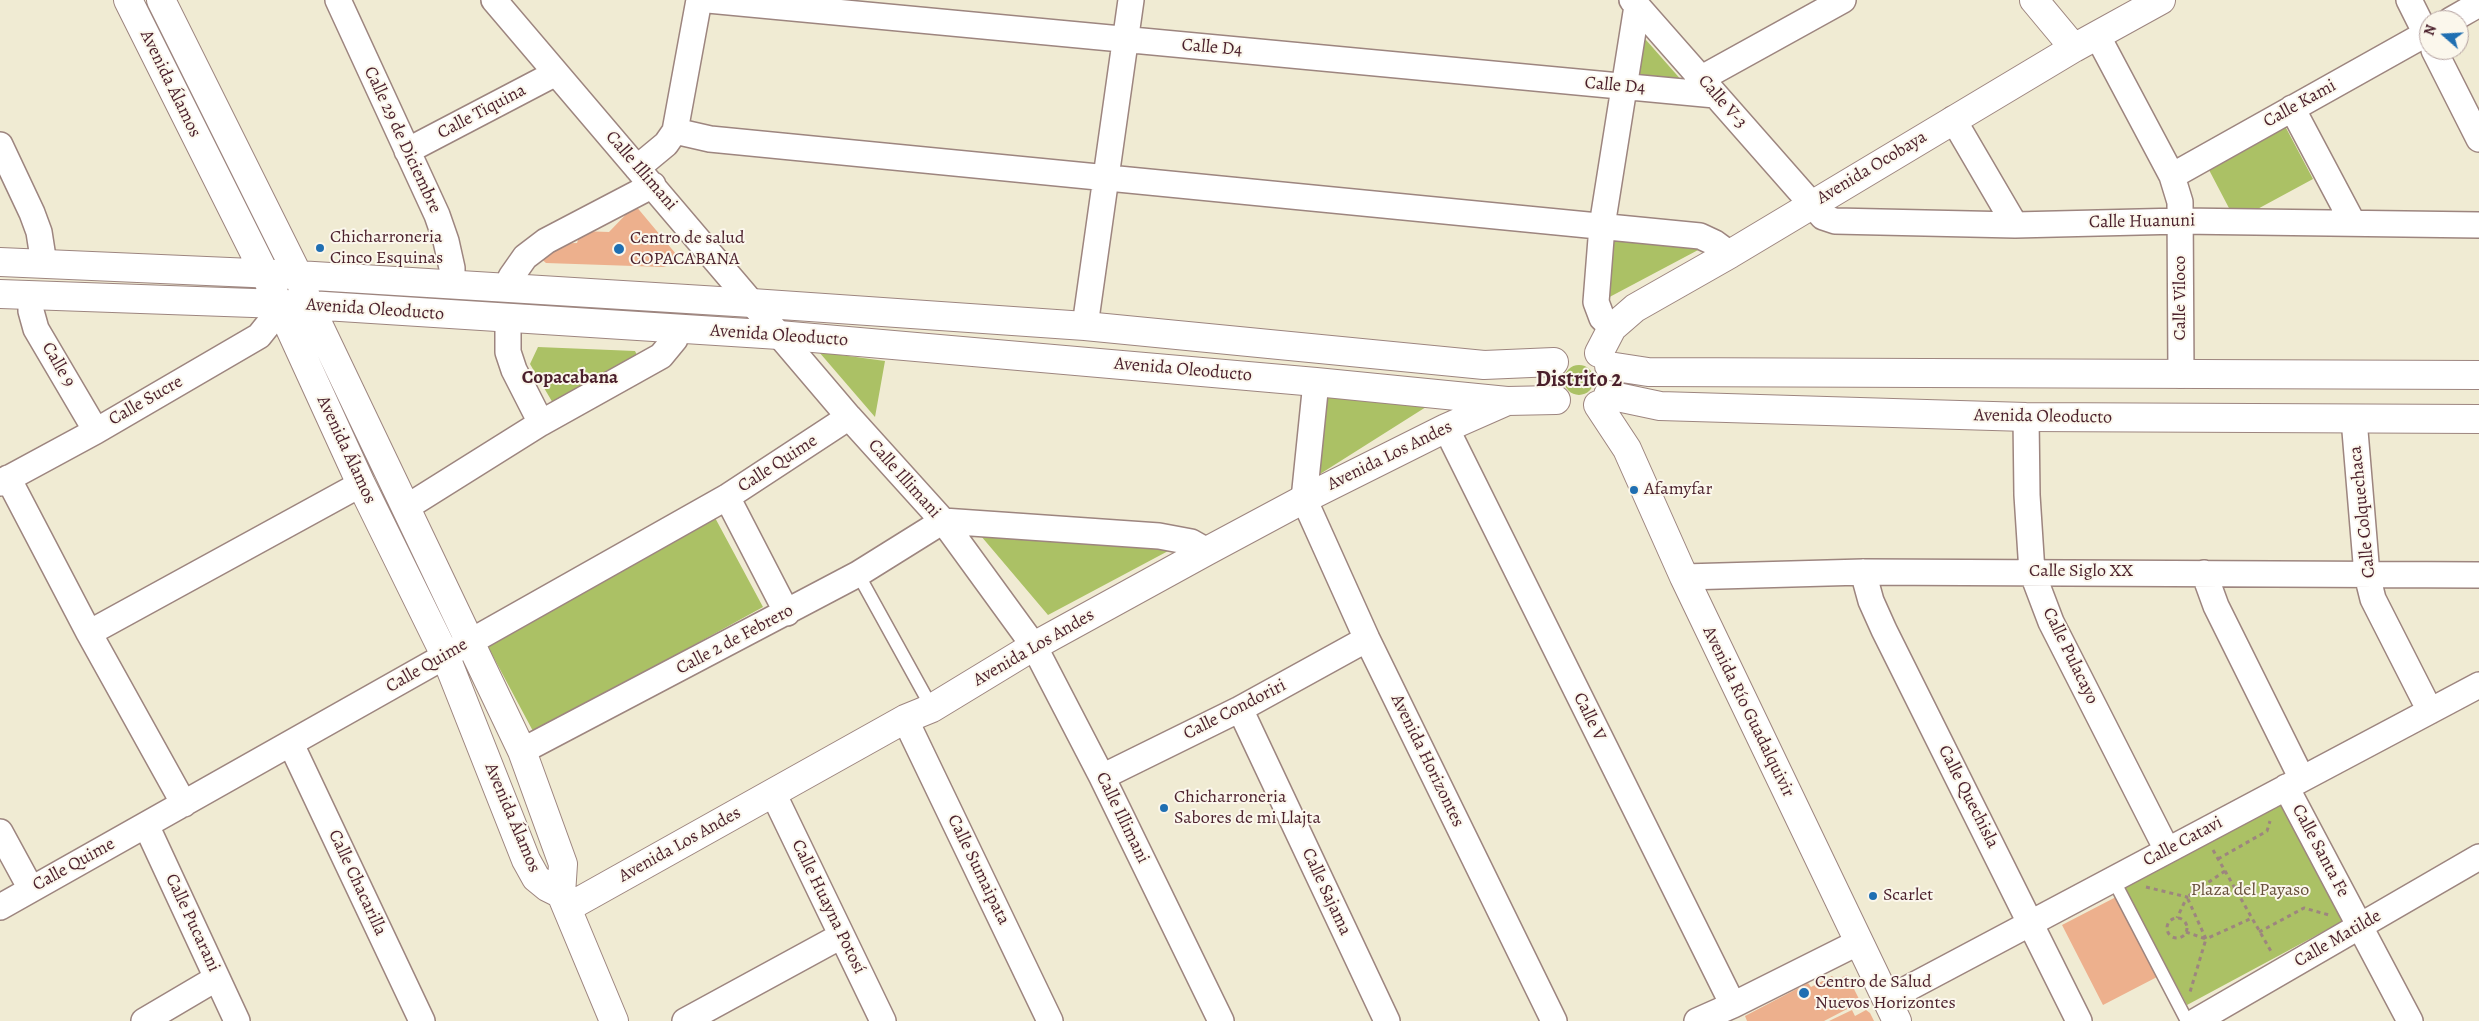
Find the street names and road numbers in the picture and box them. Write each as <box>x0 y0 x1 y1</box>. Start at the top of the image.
street label: Avenida Álamos <box>135 27 205 141</box>
street label: Calle D4 <box>1181 35 1243 61</box>
street label: Calle 29 de Diciembre <box>359 63 445 217</box>
street label: Calle V-3 <box>1693 71 1751 133</box>
street label: Calle D4 <box>1584 73 1646 99</box>
street label: Calle Kami <box>2260 75 2340 133</box>
street label: Calle Tiquina <box>434 80 530 144</box>
street label: Calle Illimani <box>600 127 682 215</box>
street label: Avenida Ocobaya <box>1813 127 1931 209</box>
street label: Calle Huanuni <box>2089 210 2195 234</box>
street label: Calle Viloco <box>2170 255 2192 341</box>
street label: Avenida Oleoducto <box>305 294 445 326</box>
street label: Avenida Oleoducto <box>709 320 849 352</box>
street label: Calle 9 <box>37 339 79 391</box>
street label: Avenida Oleoducto <box>1113 353 1253 387</box>
street label: Calle Sucre <box>105 371 187 431</box>
street label: Avenida Álamos <box>312 393 380 507</box>
street label: Avenida Oleoducto <box>1974 405 2112 429</box>
street label: Avenida Los Andes <box>1324 416 1456 496</box>
street label: Calle Quime <box>734 430 822 498</box>
street label: Calle Illimani <box>863 435 945 523</box>
street label: Calle Colquechaca <box>2345 445 2381 579</box>
street label: Calle Siglo XX <box>2029 561 2133 583</box>
street label: Calle 2 de Febrero <box>673 600 797 680</box>
street label: Calle Pulacayo <box>2037 604 2103 708</box>
street label: Avenida Los Andes <box>970 605 1098 691</box>
street label: Avenida Río Guadalquivir <box>1697 623 1799 801</box>
street label: Calle Quime <box>382 634 472 698</box>
street label: Calle Condoriri <box>1180 675 1290 745</box>
street label: Calle V <box>1568 689 1610 745</box>
street label: Avenida Horizontes <box>1386 691 1468 831</box>
street label: Calle Quechisla <box>1933 742 2003 852</box>
street label: Avenida Álamos <box>479 760 545 876</box>
street label: Calle Illimani <box>1091 769 1153 867</box>
street label: Calle Santa Fe <box>2287 801 2353 901</box>
street label: Avenida Los Andes <box>615 802 745 888</box>
street label: Calle Sumaipata <box>942 811 1014 929</box>
street label: Calle Catavi <box>2140 812 2226 872</box>
street label: Calle Chacarilla <box>323 827 391 939</box>
street label: Calle Quime <box>29 834 119 896</box>
street label: Calle Huayna Potosí <box>786 836 870 978</box>
street label: Calle Sajama <box>1296 845 1356 939</box>
street label: Calle Pucarani <box>160 871 224 975</box>
street label: Calle Matilde <box>2291 905 2385 973</box>

